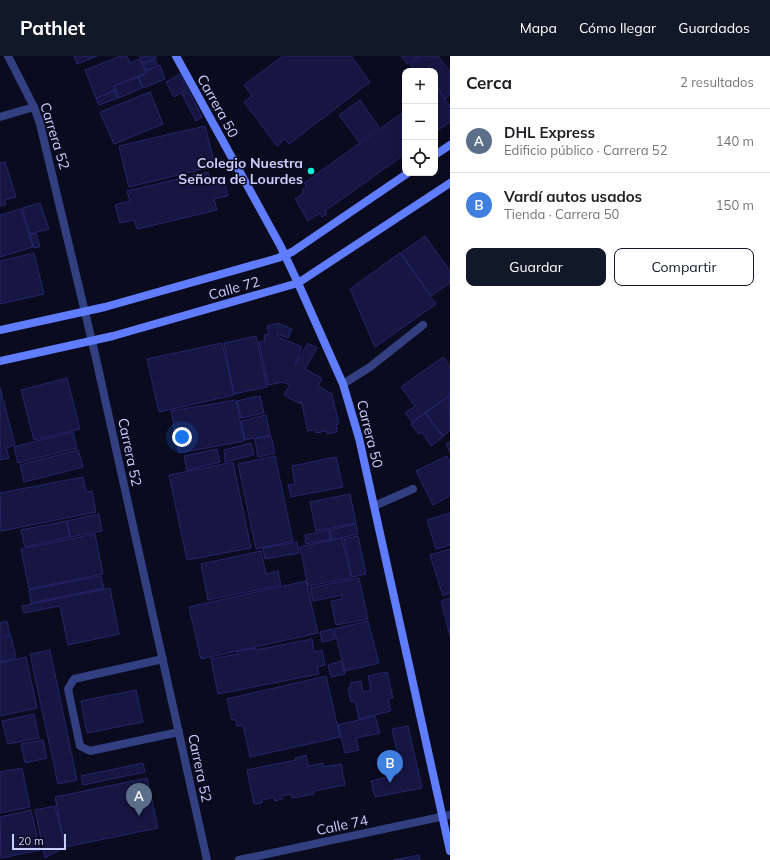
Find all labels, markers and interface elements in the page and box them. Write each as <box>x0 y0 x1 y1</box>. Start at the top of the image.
text: Pathlet <box>20 16 85 40</box>
text: Mapa <box>520 19 557 37</box>
text: Cómo llegar <box>579 19 656 37</box>
text: Guardados <box>678 19 750 37</box>
map controls <box>402 68 438 176</box>
button: + <box>402 68 438 104</box>
street label: Carrera 50 <box>193 71 243 141</box>
text: Cerca <box>466 72 512 93</box>
text: 2 resultados <box>680 74 754 90</box>
street label: Carrera 52 <box>36 100 74 172</box>
button: − <box>402 104 438 140</box>
text: DHL Express <box>504 123 595 142</box>
text: A <box>474 133 484 149</box>
text: 140 m <box>716 133 754 149</box>
button: locate <box>402 140 438 176</box>
text: Edificio público · Carrera 52 <box>504 142 667 158</box>
place label: Colegio Nuestra Señora de Lourdes <box>178 154 303 188</box>
marker: Colegio Nuestra Señora de Lourdes <box>306 166 316 176</box>
text: Vardí autos usados <box>504 187 642 206</box>
text: B <box>475 197 483 213</box>
text: 150 m <box>716 197 754 213</box>
text: Tienda · Carrera 50 <box>504 206 619 222</box>
button: Guardar <box>466 248 606 286</box>
button: Compartir <box>614 248 754 286</box>
street label: Calle 72 <box>206 272 262 304</box>
street label: Carrera 50 <box>353 398 387 470</box>
street label: Carrera 52 <box>114 416 146 488</box>
your location <box>172 427 192 447</box>
street label: Carrera 52 <box>184 732 216 804</box>
pin: B <box>377 750 403 783</box>
pin: A <box>126 783 152 816</box>
street label: Calle 74 <box>314 811 370 839</box>
scale bar <box>12 832 66 851</box>
text: 20 m <box>18 834 44 848</box>

